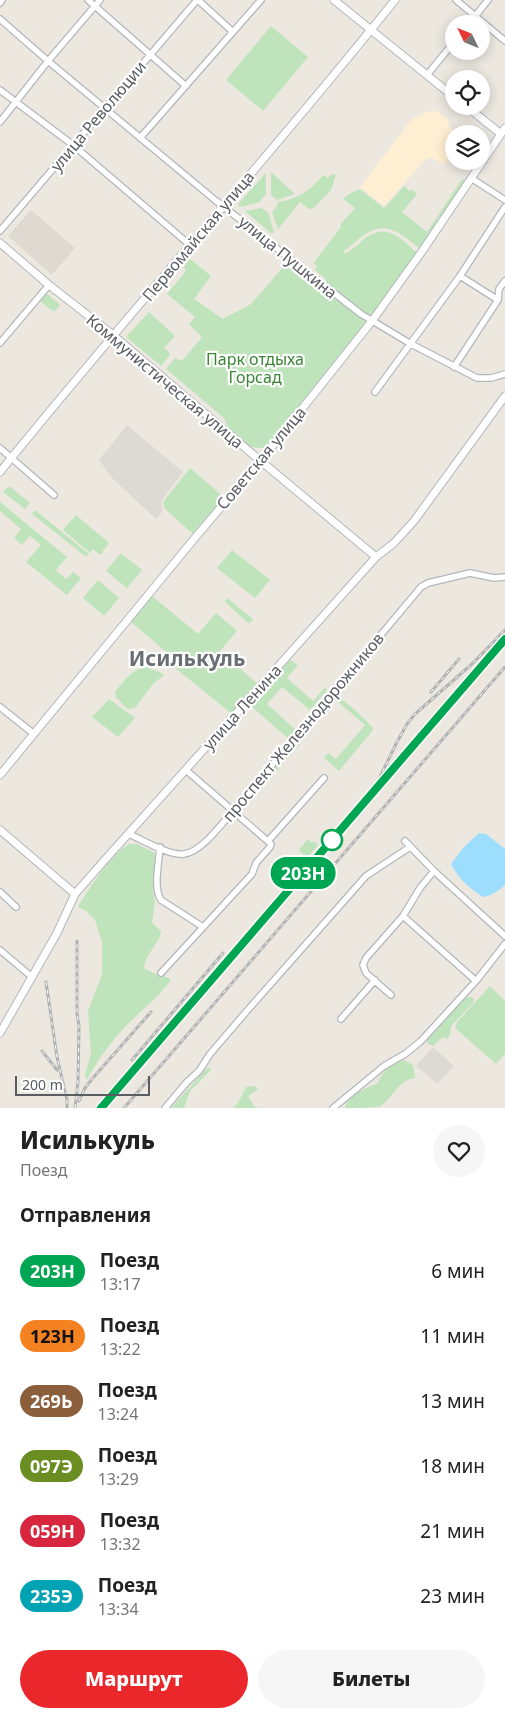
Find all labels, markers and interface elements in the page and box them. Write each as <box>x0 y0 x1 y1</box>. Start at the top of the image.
north arrow <box>445 15 490 60</box>
map controls <box>445 15 490 170</box>
street label: улица Революции <box>45 56 151 176</box>
button: locate <box>445 70 490 115</box>
button: layers <box>445 125 490 170</box>
street label: Первомайская улица <box>137 166 259 306</box>
street label: улица Пушкина <box>234 210 342 304</box>
street label: Коммунистическая улица <box>82 309 248 453</box>
park label: Парк отдыха Горсад <box>206 348 304 388</box>
street label: Советская улица <box>211 402 311 514</box>
street label: проспект Железнодорожников <box>217 628 389 826</box>
district label: Исилькуль <box>129 644 245 672</box>
street label: улица Ленина <box>198 660 286 754</box>
unlabelled marker <box>321 829 343 851</box>
line badge: 203Н <box>268 857 338 889</box>
text: 203Н <box>281 861 325 885</box>
scale bar <box>15 1073 150 1096</box>
text: 200 m <box>22 1075 63 1094</box>
text: Исилькуль <box>20 1123 155 1156</box>
button: heart <box>433 1125 485 1177</box>
text: Поезд <box>20 1159 68 1181</box>
text: Отправления <box>20 1202 151 1228</box>
text: Поезд <box>100 1247 159 1273</box>
text: 6 мин <box>431 1258 485 1284</box>
text: 203Н <box>30 1259 75 1283</box>
text: 13:17 <box>100 1273 141 1295</box>
text: Поезд <box>100 1312 159 1338</box>
text: 11 мин <box>420 1323 485 1349</box>
text: 123Н <box>30 1324 75 1348</box>
text: 13:22 <box>100 1338 141 1360</box>
text: Поезд <box>98 1377 157 1403</box>
text: 13 мин <box>420 1388 485 1414</box>
text: 269Ь <box>30 1389 73 1413</box>
text: 13:24 <box>98 1403 138 1425</box>
text: Поезд <box>98 1442 157 1468</box>
text: 18 мин <box>420 1453 485 1479</box>
text: 097Э <box>30 1454 73 1478</box>
text: 13:29 <box>98 1468 139 1490</box>
text: Поезд <box>100 1507 159 1533</box>
text: 21 мин <box>420 1518 485 1544</box>
text: 059Н <box>30 1519 75 1543</box>
text: 13:32 <box>100 1533 141 1555</box>
text: Поезд <box>98 1572 157 1598</box>
text: 23 мин <box>420 1583 485 1609</box>
text: 235Э <box>30 1584 73 1608</box>
text: 13:34 <box>98 1598 139 1620</box>
button: Маршрут <box>20 1650 248 1708</box>
button: Билеты <box>258 1650 485 1708</box>

